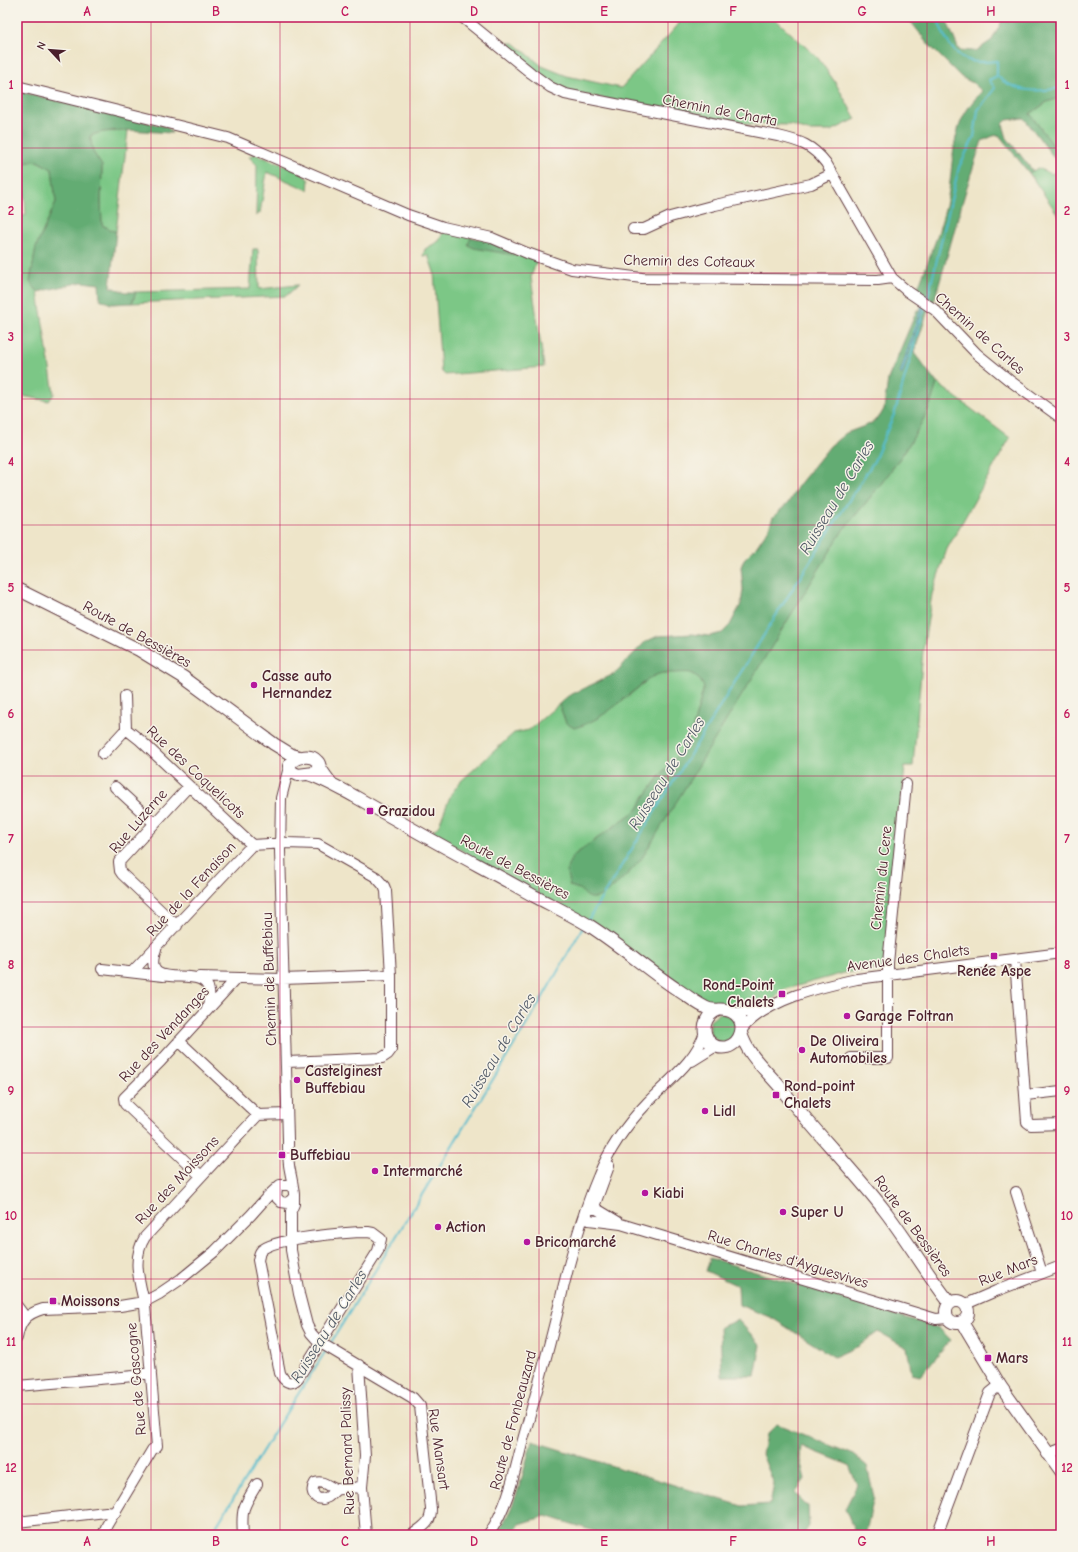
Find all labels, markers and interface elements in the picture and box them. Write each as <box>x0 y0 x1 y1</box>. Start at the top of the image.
text: A <box>83 4 91 19</box>
text: B <box>212 4 220 19</box>
text: C <box>341 4 349 19</box>
text: D <box>470 4 478 19</box>
text: E <box>600 4 608 19</box>
text: F <box>729 4 737 19</box>
text: G <box>857 4 867 19</box>
text: H <box>986 4 996 19</box>
north arrow <box>30 30 70 70</box>
text: N <box>34 40 49 52</box>
text: 1 <box>8 77 14 92</box>
text: 1 <box>1064 77 1070 92</box>
street label: Chemin de Charta <box>661 90 779 130</box>
text: 2 <box>8 203 14 218</box>
text: 2 <box>1064 203 1070 218</box>
street label: Chemin des Coteaux <box>623 251 756 271</box>
street label: Chemin de Carles <box>932 288 1028 378</box>
text: 3 <box>8 329 14 344</box>
text: 3 <box>1064 329 1070 344</box>
water label: Ruisseau de Carles <box>796 437 878 558</box>
text: 4 <box>8 454 14 469</box>
text: 4 <box>1064 454 1070 469</box>
text: 5 <box>8 580 15 595</box>
text: 5 <box>1064 580 1071 595</box>
street label: Route de Bessières <box>80 597 194 671</box>
place label: Casse auto Hernandez <box>262 667 332 702</box>
marker: Casse auto Hernandez <box>249 680 259 690</box>
text: 6 <box>8 706 15 721</box>
text: 6 <box>1064 706 1071 721</box>
water label: Ruisseau de Carles <box>625 714 709 833</box>
street label: Rue des Coquelicots <box>143 722 249 822</box>
street label: Rue Luzerne <box>105 785 171 857</box>
place label: Grazidou <box>378 802 435 820</box>
marker: Grazidou <box>365 806 375 816</box>
street label: Chemin du Cere <box>867 825 895 931</box>
text: 7 <box>8 831 14 846</box>
street label: Route de Bessières <box>457 831 573 903</box>
text: 7 <box>1064 831 1070 846</box>
street label: Rue de la Fenaison <box>143 838 239 940</box>
street label: Chemin de Buffebiau <box>258 912 280 1046</box>
street label: Avenue des Chalets <box>845 940 971 976</box>
marker: Renée Aspe <box>989 951 999 961</box>
text: 8 <box>8 957 14 972</box>
text: 8 <box>1064 957 1070 972</box>
place label: Renée Aspe <box>957 962 1031 980</box>
place label: Rond-Point Chalets <box>703 976 775 1011</box>
street label: Rue des Vendanges <box>115 982 213 1086</box>
marker: Rond-Point Chalets <box>777 989 787 999</box>
water label: Ruisseau de Carles <box>458 990 540 1111</box>
place label: Garage Foltran <box>855 1007 954 1025</box>
marker: Garage Foltran <box>842 1011 852 1021</box>
place label: De Oliveira Automobiles <box>810 1032 887 1067</box>
marker: De Oliveira Automobiles <box>797 1045 807 1055</box>
place label: Castelginest Buffebiau <box>305 1062 383 1097</box>
marker: Castelginest Buffebiau <box>292 1075 302 1085</box>
place label: Rond-point Chalets <box>784 1077 856 1112</box>
text: 9 <box>8 1083 15 1098</box>
text: 9 <box>1064 1083 1071 1098</box>
marker: Rond-point Chalets <box>771 1090 781 1100</box>
place label: Lidl <box>713 1102 736 1120</box>
marker: Lidl <box>700 1106 710 1116</box>
street label: Rue des Moissons <box>131 1132 223 1228</box>
place label: Buffebiau <box>290 1146 351 1164</box>
marker: Buffebiau <box>277 1150 287 1160</box>
place label: Intermarché <box>383 1162 463 1180</box>
marker: Intermarché <box>370 1166 380 1176</box>
street label: Route de Bessières <box>870 1172 956 1280</box>
place label: Kiabi <box>653 1184 684 1202</box>
marker: Kiabi <box>640 1188 650 1198</box>
place label: Super U <box>791 1203 844 1221</box>
marker: Super U <box>778 1207 788 1217</box>
text: 10 <box>5 1208 17 1223</box>
text: 10 <box>1061 1208 1073 1223</box>
place label: Action <box>446 1218 486 1236</box>
marker: Action <box>433 1222 443 1232</box>
street label: Rue Charles d'Ayguesvives <box>706 1226 870 1292</box>
place label: Bricomarché <box>535 1233 616 1251</box>
marker: Bricomarché <box>522 1237 532 1247</box>
street label: Rue Mars <box>976 1250 1040 1290</box>
water label: Ruisseau de Carles <box>287 1267 371 1386</box>
place label: Moissons <box>61 1292 120 1310</box>
marker: Moissons <box>48 1296 58 1306</box>
street label: Rue de Gascogne <box>122 1321 150 1436</box>
text: 11 <box>6 1334 16 1349</box>
text: 11 <box>1062 1334 1072 1349</box>
street label: Route de Fonbeauzard <box>486 1348 540 1492</box>
place label: Mars <box>996 1349 1028 1367</box>
marker: Mars <box>983 1353 993 1363</box>
street label: Rue Bernard Palissy <box>336 1387 358 1515</box>
street label: Rue Mansart <box>424 1407 454 1492</box>
text: 12 <box>5 1460 17 1475</box>
text: 12 <box>1061 1460 1073 1475</box>
text: A <box>83 1534 91 1549</box>
text: B <box>212 1534 220 1549</box>
text: C <box>341 1534 349 1549</box>
text: D <box>470 1534 478 1549</box>
text: E <box>600 1534 608 1549</box>
text: F <box>729 1534 737 1549</box>
text: G <box>857 1534 867 1549</box>
text: H <box>986 1534 996 1549</box>

